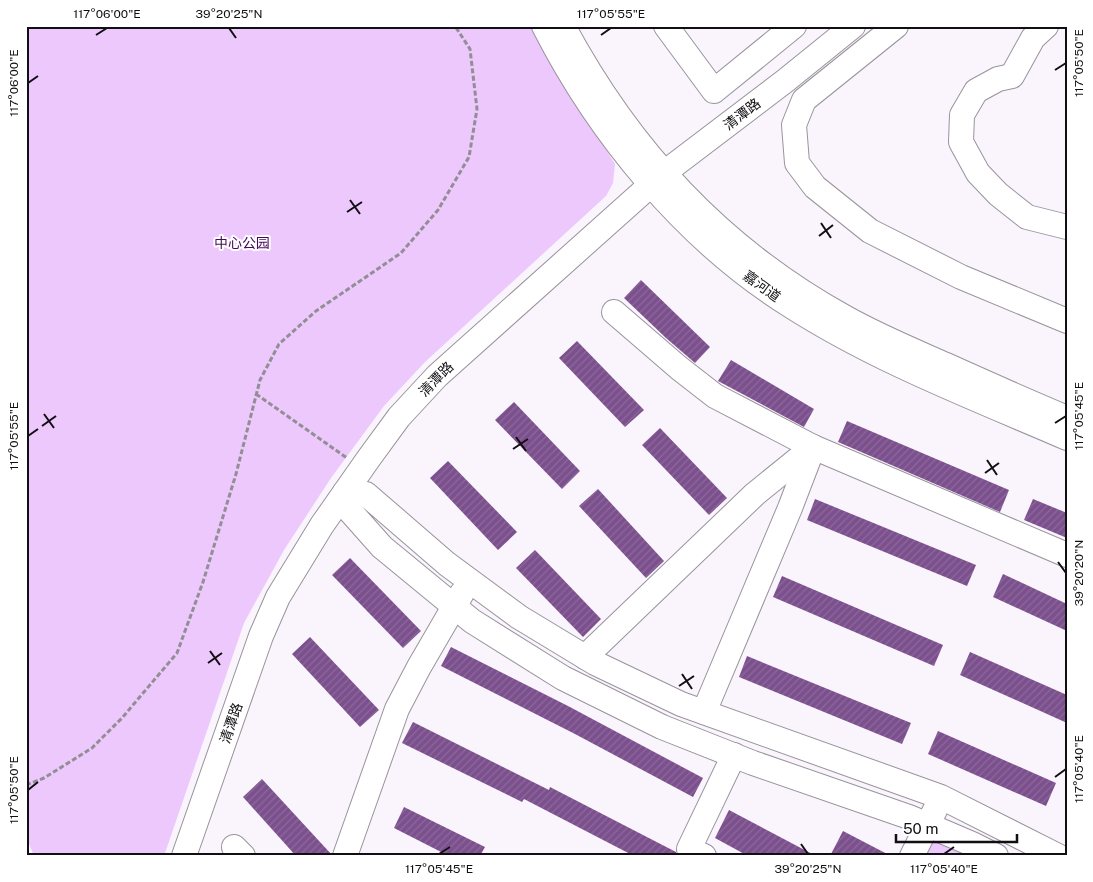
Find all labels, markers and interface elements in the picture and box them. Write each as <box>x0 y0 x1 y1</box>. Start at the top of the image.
text: 117°06'00"E <box>73 7 141 21</box>
text: 39°20'25"N <box>196 7 263 21</box>
text: 117°05'55"E <box>577 7 645 21</box>
text: 117°05'50"E <box>1072 29 1086 97</box>
text: 117°06'00"E <box>7 49 21 117</box>
street label: 清潭路 <box>720 95 764 133</box>
park label: 中心公园 <box>214 235 270 251</box>
street label: 嘉河道 <box>740 267 784 305</box>
street label: 清潭路 <box>415 358 457 400</box>
text: 117°05'45"E <box>1072 382 1086 450</box>
text: 117°05'55"E <box>7 402 21 470</box>
text: 39°20'20"N <box>1072 540 1086 606</box>
street label: 清潭路 <box>217 701 245 745</box>
text: 117°05'40"E <box>1072 735 1086 803</box>
text: 117°05'50"E <box>7 756 21 824</box>
scale bar <box>896 812 1017 844</box>
text: 50 m <box>903 820 938 837</box>
text: 117°05'45"E <box>405 862 473 876</box>
text: 39°20'25"N <box>775 862 842 876</box>
text: 117°05'40"E <box>910 862 978 876</box>

